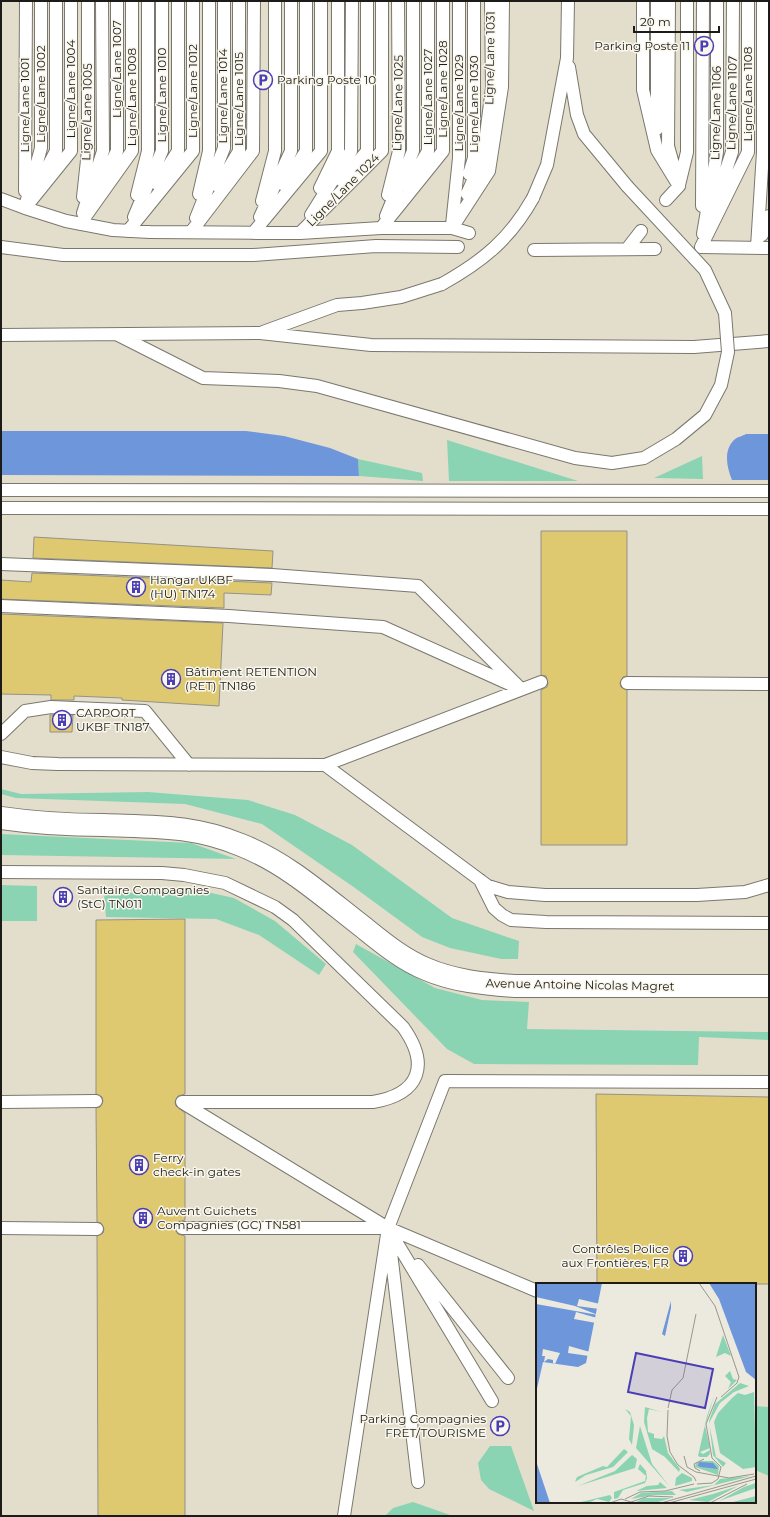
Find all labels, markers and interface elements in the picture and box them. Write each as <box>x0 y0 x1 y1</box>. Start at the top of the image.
scale bar <box>634 8 719 34</box>
street label: Ligne/Lane 1031 <box>481 11 498 105</box>
text: 20 m <box>640 14 671 29</box>
street label: Ligne/Lane 1007 <box>109 20 124 118</box>
parking icon: Parking Poste 11 <box>693 35 715 57</box>
place label: Parking Poste 11 <box>594 38 690 53</box>
street label: Ligne/Lane 1004 <box>63 40 78 138</box>
street label: Ligne/Lane 1028 <box>435 40 450 138</box>
street label: Ligne/Lane 1012 <box>185 44 200 138</box>
street label: Ligne/Lane 1002 <box>33 45 48 143</box>
street label: Ligne/Lane 1108 <box>740 46 755 141</box>
street label: Ligne/Lane 1008 <box>124 47 139 146</box>
street label: Ligne/Lane 1010 <box>154 47 169 143</box>
street label: Ligne/Lane 1014 <box>215 48 230 144</box>
street label: Ligne/Lane 1027 <box>420 49 435 145</box>
street label: Ligne/Lane 1015 <box>231 52 246 146</box>
street label: Ligne/Lane 1025 <box>389 54 406 151</box>
street label: Ligne/Lane 1029 <box>451 55 466 151</box>
street label: Ligne/Lane 1030 <box>466 55 481 153</box>
street label: Ligne/Lane 1107 <box>723 56 740 150</box>
street label: Ligne/Lane 1001 <box>17 57 32 153</box>
street label: Ligne/Lane 1005 <box>78 63 95 161</box>
street label: Ligne/Lane 1106 <box>707 66 724 160</box>
parking icon: Parking Poste 10 <box>252 69 274 91</box>
place label: Parking Poste 10 <box>277 72 376 87</box>
street label: Ligne/Lane 1024 <box>303 150 382 229</box>
place label: Hangar UKBF (HU) TN174 <box>150 572 233 601</box>
building icon: Hangar UKBF (HU) TN174 <box>125 576 147 598</box>
place label: Bâtiment RETENTION (RET) TN186 <box>185 664 317 693</box>
building icon: Bâtiment RETENTION (RET) TN186 <box>160 668 182 690</box>
place label: CARPORT UKBF TN187 <box>76 705 150 734</box>
building icon: CARPORT UKBF TN187 <box>51 709 73 731</box>
place label: Sanitaire Compagnies (StC) TN011 <box>77 882 209 911</box>
building icon: Sanitaire Compagnies (StC) TN011 <box>52 886 74 908</box>
street label: Avenue Antoine Nicolas Magret <box>485 975 675 994</box>
place label: Ferry check-in gates <box>153 1150 241 1179</box>
building icon: Ferry check-in gates <box>128 1154 150 1176</box>
place label: Auvent Guichets Compagnies (GC) TN581 <box>157 1203 301 1232</box>
building icon: Auvent Guichets Compagnies (GC) TN581 <box>132 1207 154 1229</box>
place label: Contrôles Police aux Frontières, FR <box>561 1241 669 1270</box>
building icon: Contrôles Police aux Frontières, FR <box>672 1245 694 1267</box>
inset map <box>536 1283 756 1503</box>
place label: Parking Compagnies FRET/TOURISME <box>360 1411 486 1440</box>
parking icon: Parking Compagnies FRET/TOURISME <box>489 1415 511 1437</box>

